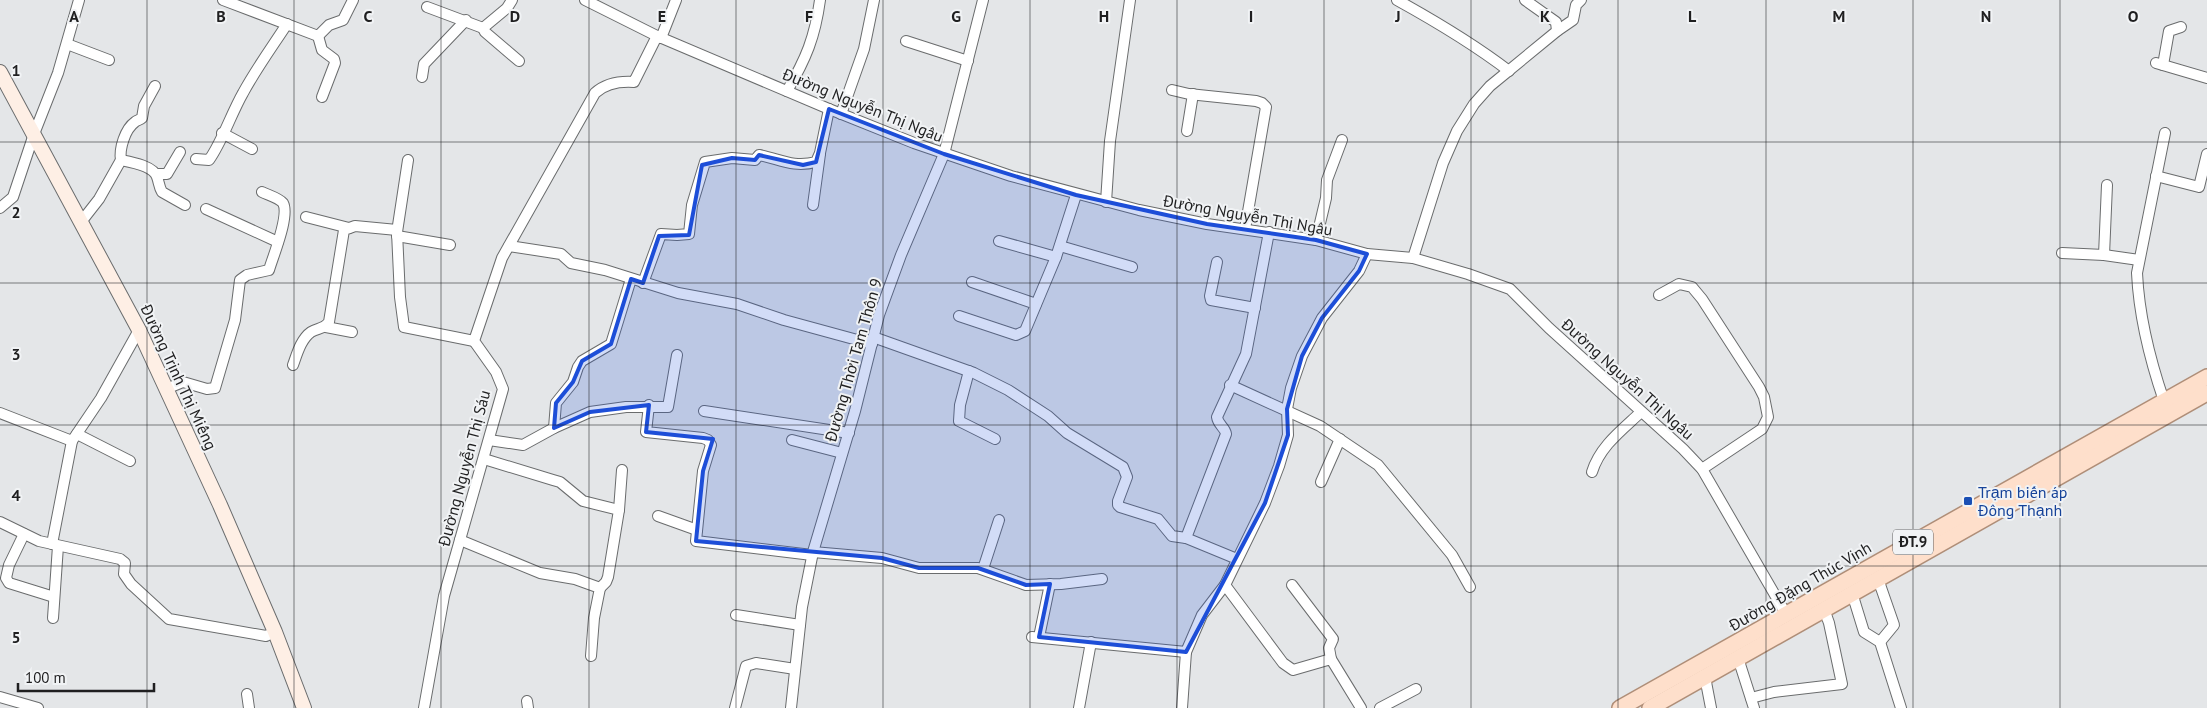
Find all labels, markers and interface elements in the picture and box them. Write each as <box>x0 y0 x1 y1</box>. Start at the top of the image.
text: A <box>69 6 79 26</box>
text: B <box>216 6 226 26</box>
text: C <box>364 6 373 26</box>
text: D <box>510 6 520 26</box>
text: E <box>658 6 666 26</box>
text: F <box>805 6 813 26</box>
text: G <box>951 6 961 26</box>
text: H <box>1099 6 1109 26</box>
text: I <box>1249 6 1253 26</box>
text: J <box>1394 6 1401 26</box>
text: K <box>1540 6 1550 26</box>
text: L <box>1688 6 1697 26</box>
text: M <box>1833 6 1845 26</box>
text: N <box>1981 6 1991 26</box>
text: O <box>2128 6 2139 26</box>
text: 1 <box>11 60 21 80</box>
street label: Đường Nguyễn Thị Ngâu <box>779 63 946 146</box>
street label: Đường Nguyễn Thị Ngâu <box>1161 190 1334 240</box>
text: 2 <box>11 202 21 222</box>
street label: Đường Thời Tam Thôn 9 <box>820 276 886 445</box>
street label: Đường Trịnh Thị Miếng <box>136 300 221 453</box>
street label: Đường Nguyễn Thị Ngâu <box>1557 313 1698 444</box>
text: 3 <box>11 344 21 364</box>
street label: Đường Nguyễn Thị Sáu <box>433 388 494 549</box>
place label: Trạm biến áp Đông Thạnh <box>1977 482 2067 520</box>
text: 4 <box>11 485 21 505</box>
marker: Trạm biến áp Đông Thạnh <box>1962 495 1974 507</box>
road number: ĐT.9 <box>1893 530 1933 554</box>
street label: Đường Đặng Thúc Vịnh <box>1724 537 1875 635</box>
text: 5 <box>11 627 21 647</box>
scale bar <box>18 660 154 692</box>
text: 100 m <box>25 668 66 687</box>

